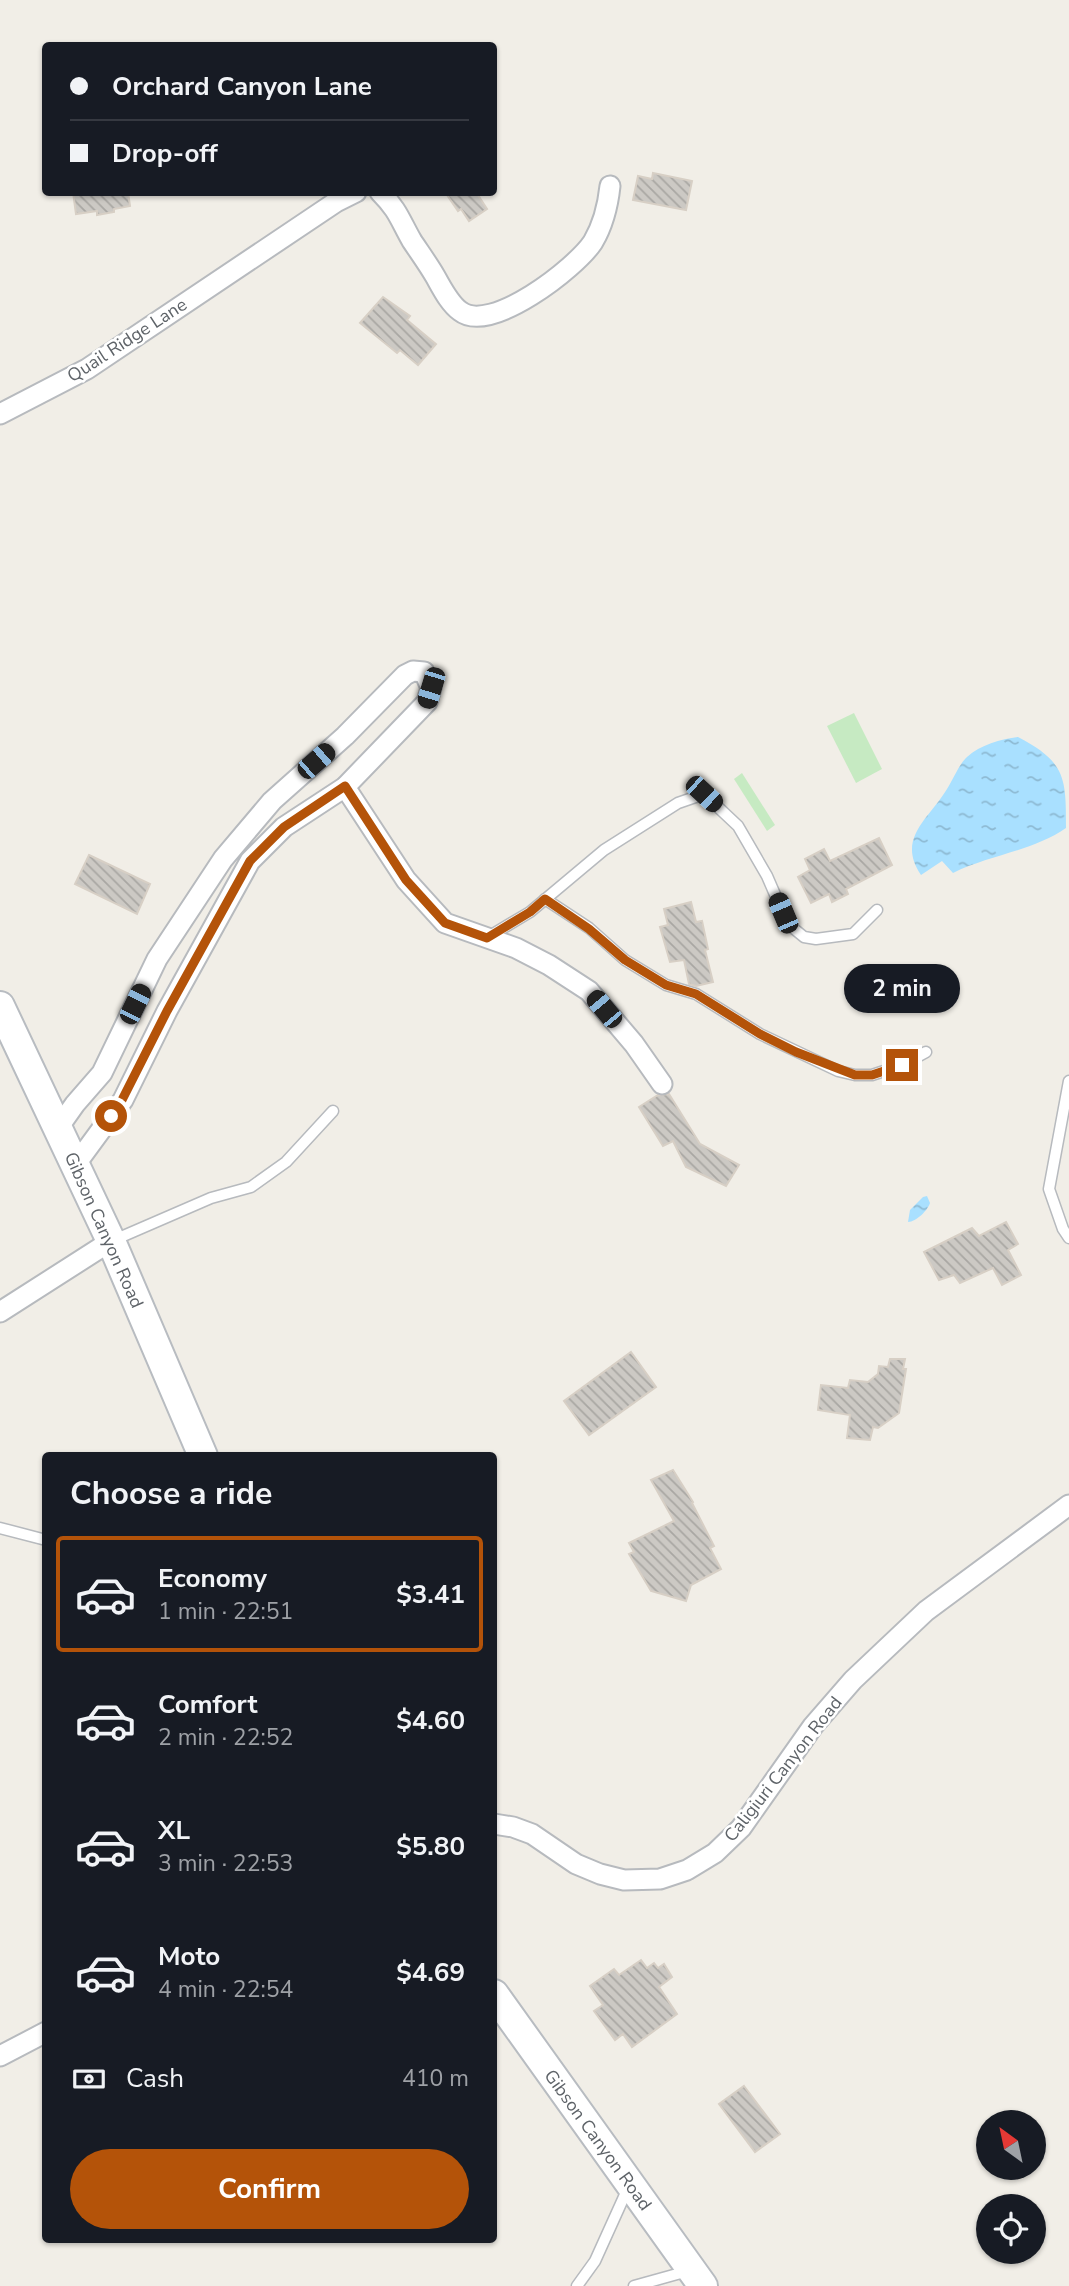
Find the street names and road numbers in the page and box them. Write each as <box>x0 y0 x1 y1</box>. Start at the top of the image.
street label: Quail Ridge Lane <box>63 292 191 388</box>
street label: Gibson Canyon Road <box>59 1148 149 1312</box>
street label: Caligiuri Canyon Road <box>719 1691 847 1847</box>
street label: Gibson Canyon Road <box>539 2065 657 2215</box>

